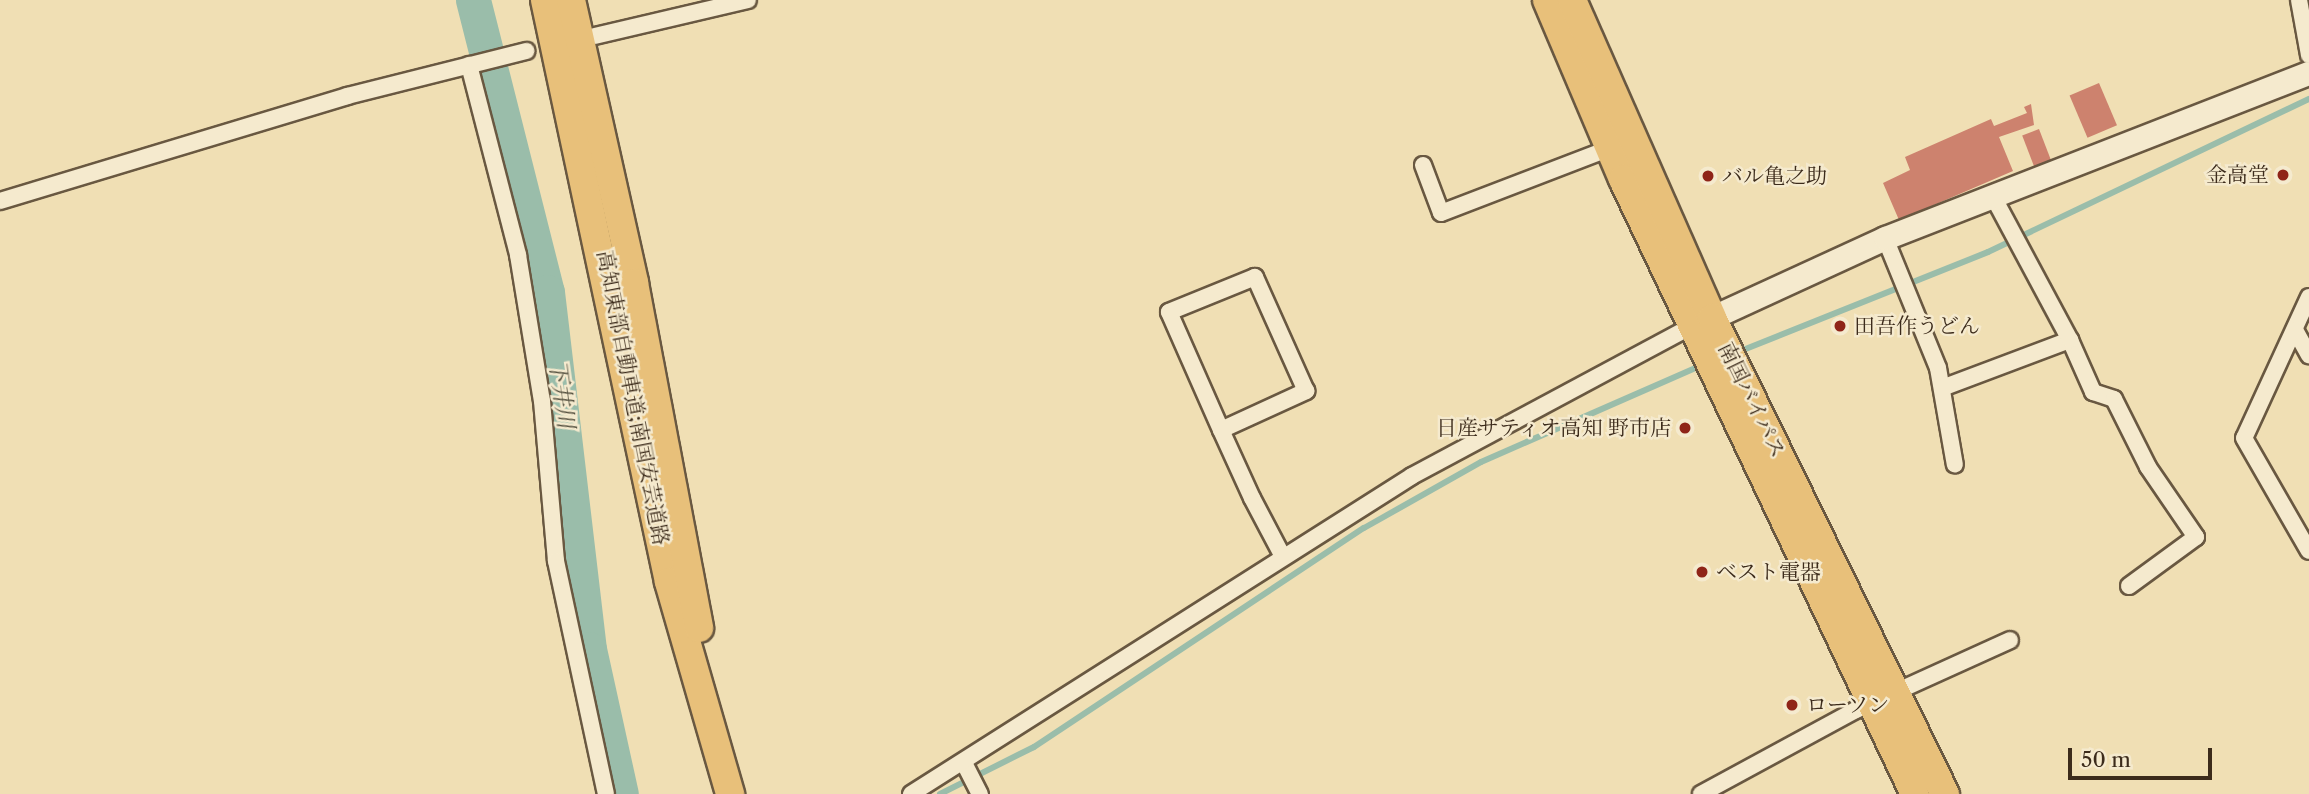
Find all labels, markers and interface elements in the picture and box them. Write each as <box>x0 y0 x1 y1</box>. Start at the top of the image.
place label: 金高堂 <box>2206 162 2269 188</box>
place label: バル亀之助 <box>1722 163 1827 189</box>
marker: 金高堂 <box>2275 167 2291 183</box>
marker: バル亀之助 <box>1700 168 1716 184</box>
street label: 高知東部自動車道;南国安芸道路 <box>592 248 674 548</box>
place label: 田吾作うどん <box>1854 313 1980 339</box>
marker: 田吾作うどん <box>1832 318 1848 334</box>
street label: 南国バイパス <box>1713 338 1791 462</box>
water label: 下井川 <box>544 358 580 430</box>
place label: 日産サティオ高知 野市店 <box>1434 415 1671 441</box>
marker: 日産サティオ高知 野市店 <box>1677 420 1693 436</box>
place label: ベスト電器 <box>1716 559 1821 585</box>
marker: ベスト電器 <box>1694 564 1710 580</box>
place label: ローソン <box>1806 692 1890 718</box>
marker: ローソン <box>1784 697 1800 713</box>
scale bar <box>2071 734 2214 778</box>
text: 50 m <box>2081 747 2131 772</box>

